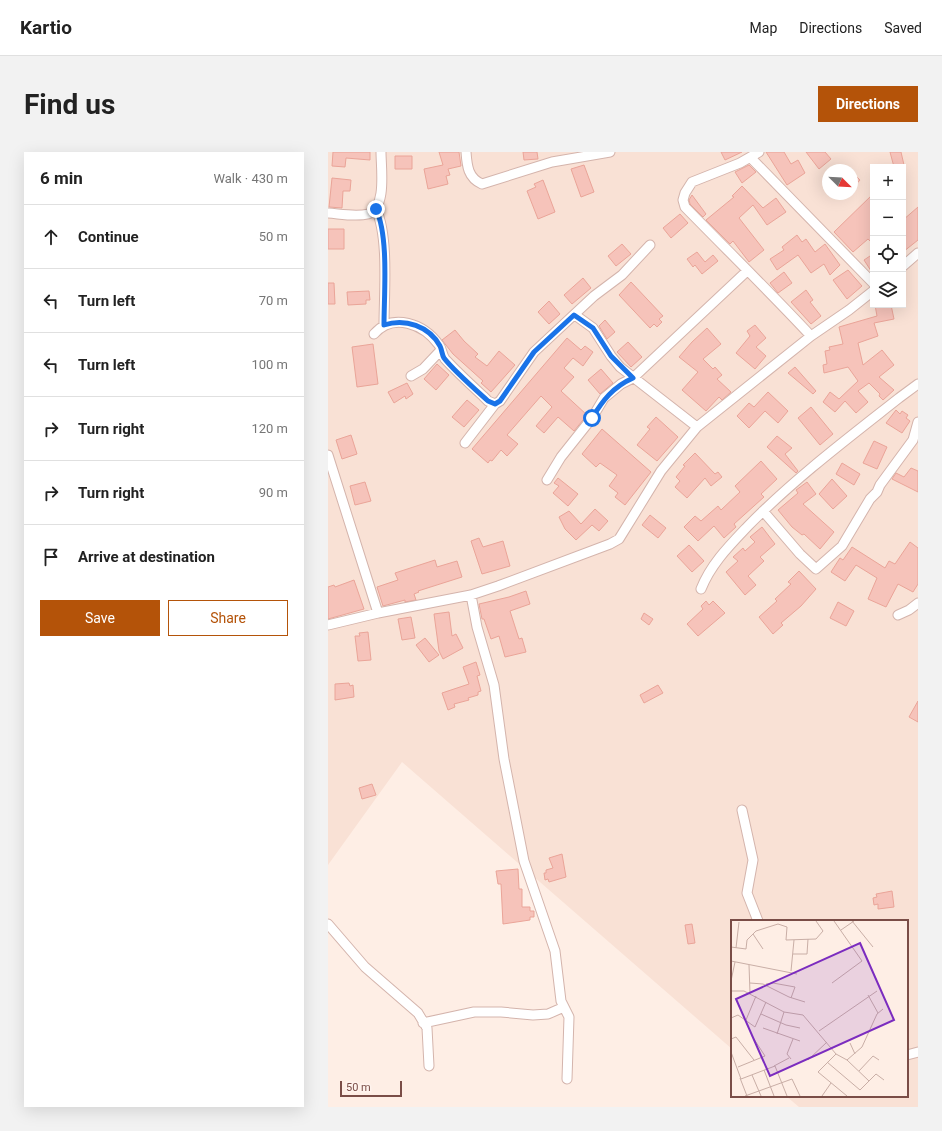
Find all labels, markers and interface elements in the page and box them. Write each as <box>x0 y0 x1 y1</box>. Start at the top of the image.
text: Kartio <box>20 16 72 39</box>
text: Map <box>750 20 777 36</box>
text: Directions <box>799 20 862 36</box>
text: Saved <box>884 20 922 36</box>
button: Directions <box>818 86 918 122</box>
text: Find us <box>24 88 115 121</box>
north arrow <box>822 164 858 200</box>
map controls <box>870 164 906 308</box>
button: + <box>870 164 906 200</box>
text: 6 min <box>40 168 83 188</box>
text: Walk · 430 m <box>213 171 288 186</box>
route end <box>367 200 385 218</box>
button: − <box>870 200 906 236</box>
icon: ahead <box>40 226 62 248</box>
text: Continue <box>78 228 139 246</box>
text: 50 m <box>259 229 288 244</box>
button: locate <box>870 236 906 272</box>
button: layers <box>870 272 906 308</box>
icon: left <box>40 290 62 312</box>
text: Turn left <box>78 292 135 310</box>
text: 70 m <box>259 293 288 308</box>
icon: left <box>40 354 62 376</box>
text: Turn left <box>78 356 135 374</box>
text: 100 m <box>251 357 288 372</box>
route start <box>583 409 601 427</box>
icon: right <box>40 418 62 440</box>
text: Turn right <box>78 420 144 438</box>
text: 120 m <box>251 421 288 436</box>
icon: right <box>40 482 62 504</box>
text: Turn right <box>78 484 144 502</box>
text: 90 m <box>259 485 288 500</box>
icon: arrive <box>40 546 62 568</box>
text: Arrive at destination <box>78 548 215 566</box>
button: Save <box>40 600 160 636</box>
button: Share <box>168 600 288 636</box>
inset map <box>731 920 908 1097</box>
scale bar <box>340 1079 402 1098</box>
text: 50 m <box>346 1081 371 1094</box>

